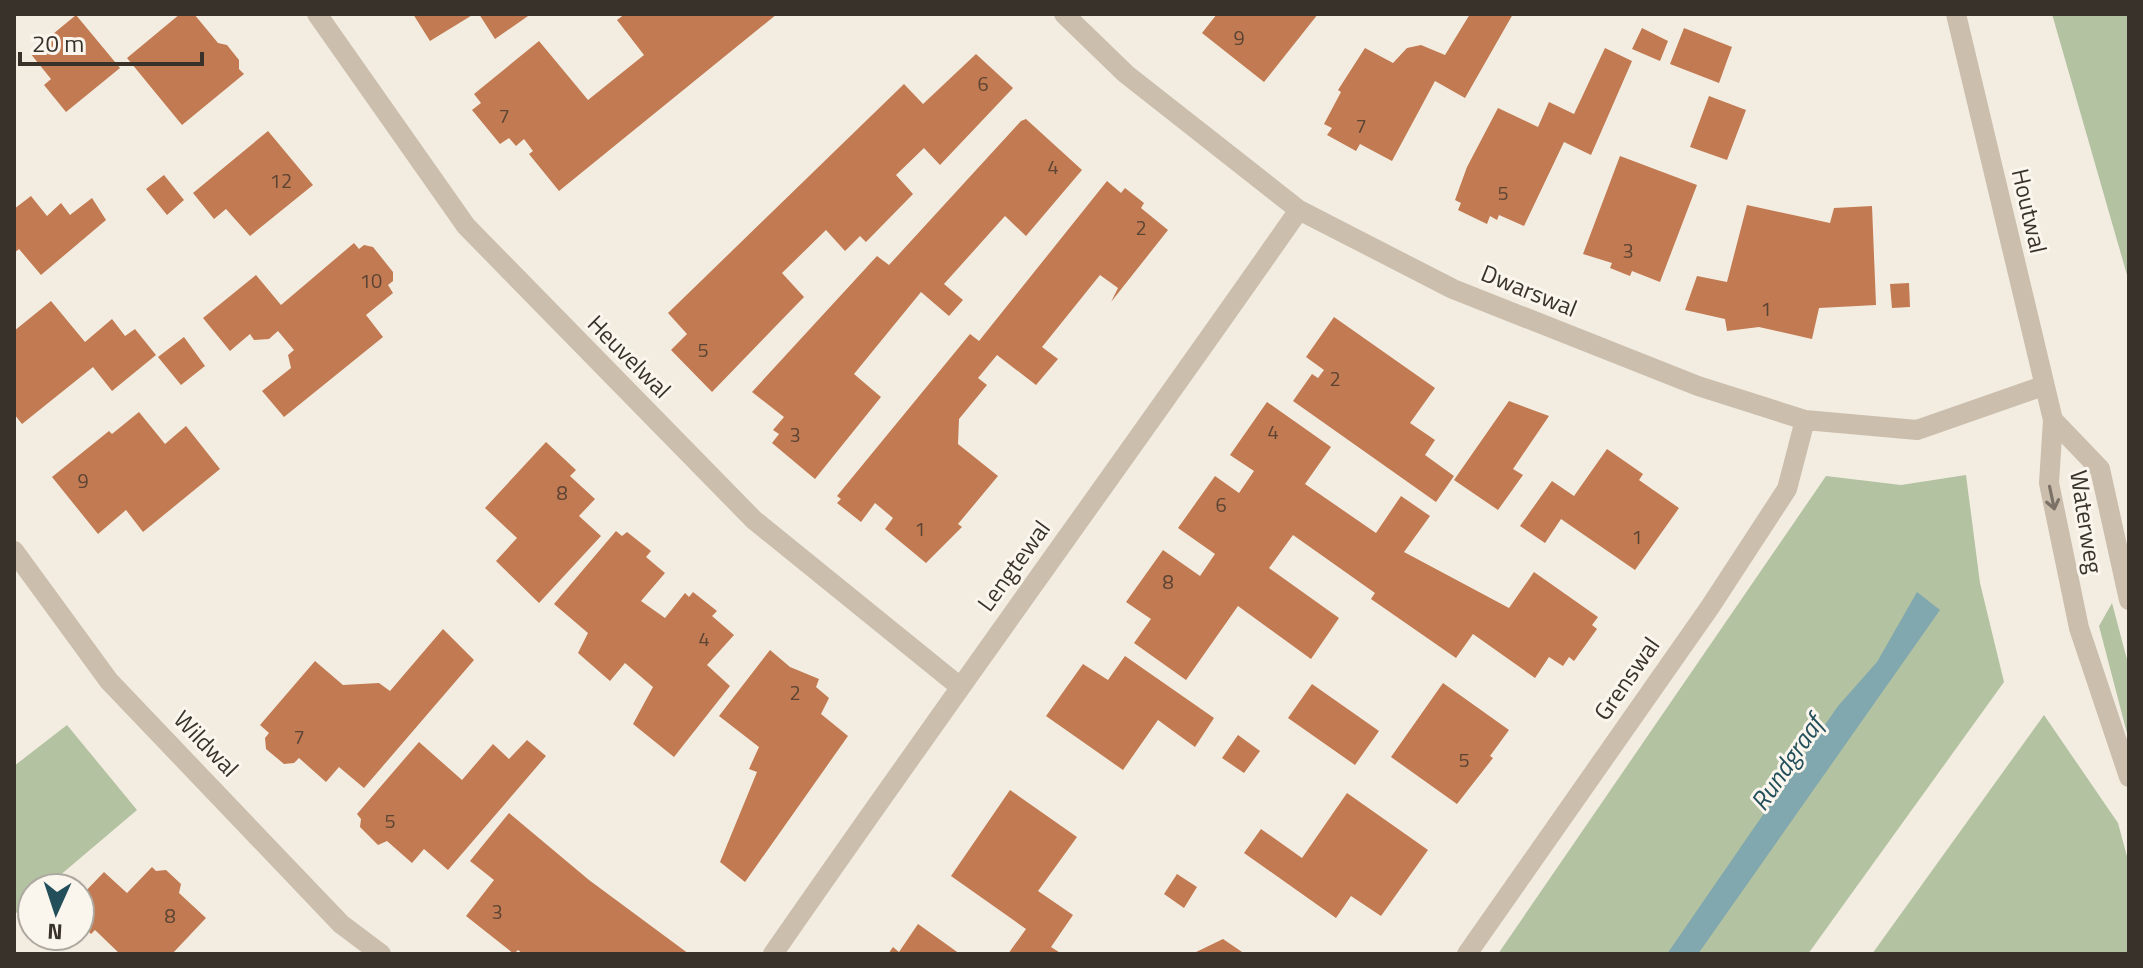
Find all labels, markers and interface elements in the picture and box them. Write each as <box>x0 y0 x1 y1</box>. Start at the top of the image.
scale bar <box>20 16 202 66</box>
house number: 9 <box>1233 22 1245 53</box>
text: 20 m <box>32 25 84 61</box>
house number: 6 <box>977 68 989 99</box>
house number: 7 <box>498 100 510 131</box>
house number: 7 <box>1355 110 1367 141</box>
house number: 4 <box>1047 151 1059 182</box>
house number: 12 <box>270 165 292 196</box>
street label: Houtwal <box>2003 165 2057 257</box>
house number: 5 <box>1497 177 1509 208</box>
house number: 2 <box>1135 212 1147 243</box>
house number: 3 <box>1622 235 1634 266</box>
street label: Dwarswal <box>1476 255 1583 326</box>
house number: 10 <box>360 265 382 296</box>
house number: 1 <box>1760 293 1772 324</box>
street label: Heuvelwal <box>580 306 680 406</box>
house number: 5 <box>697 334 709 365</box>
house number: 2 <box>1329 363 1341 394</box>
house number: 4 <box>1267 416 1279 447</box>
house number: 3 <box>789 419 801 450</box>
house number: 9 <box>77 465 89 496</box>
street label: Waterweg <box>2061 467 2113 576</box>
house number: 8 <box>556 477 568 508</box>
one-way arrow <box>2045 484 2060 510</box>
house number: 6 <box>1215 489 1227 520</box>
street label: Lengtewal <box>968 512 1059 618</box>
house number: 1 <box>914 513 926 544</box>
house number: 1 <box>1631 521 1643 552</box>
house number: 8 <box>1162 566 1174 597</box>
house number: 4 <box>698 623 710 654</box>
street label: Grenswal <box>1584 629 1668 728</box>
house number: 2 <box>789 677 801 708</box>
street label: Wildwal <box>166 702 248 785</box>
water label: Rundgraaf <box>1740 703 1836 818</box>
house number: 7 <box>293 721 305 752</box>
house number: 5 <box>1458 744 1470 775</box>
house number: 5 <box>384 805 396 836</box>
north arrow <box>16 872 96 952</box>
house number: 3 <box>491 896 503 927</box>
house number: 8 <box>164 900 176 931</box>
text: N <box>46 915 63 949</box>

